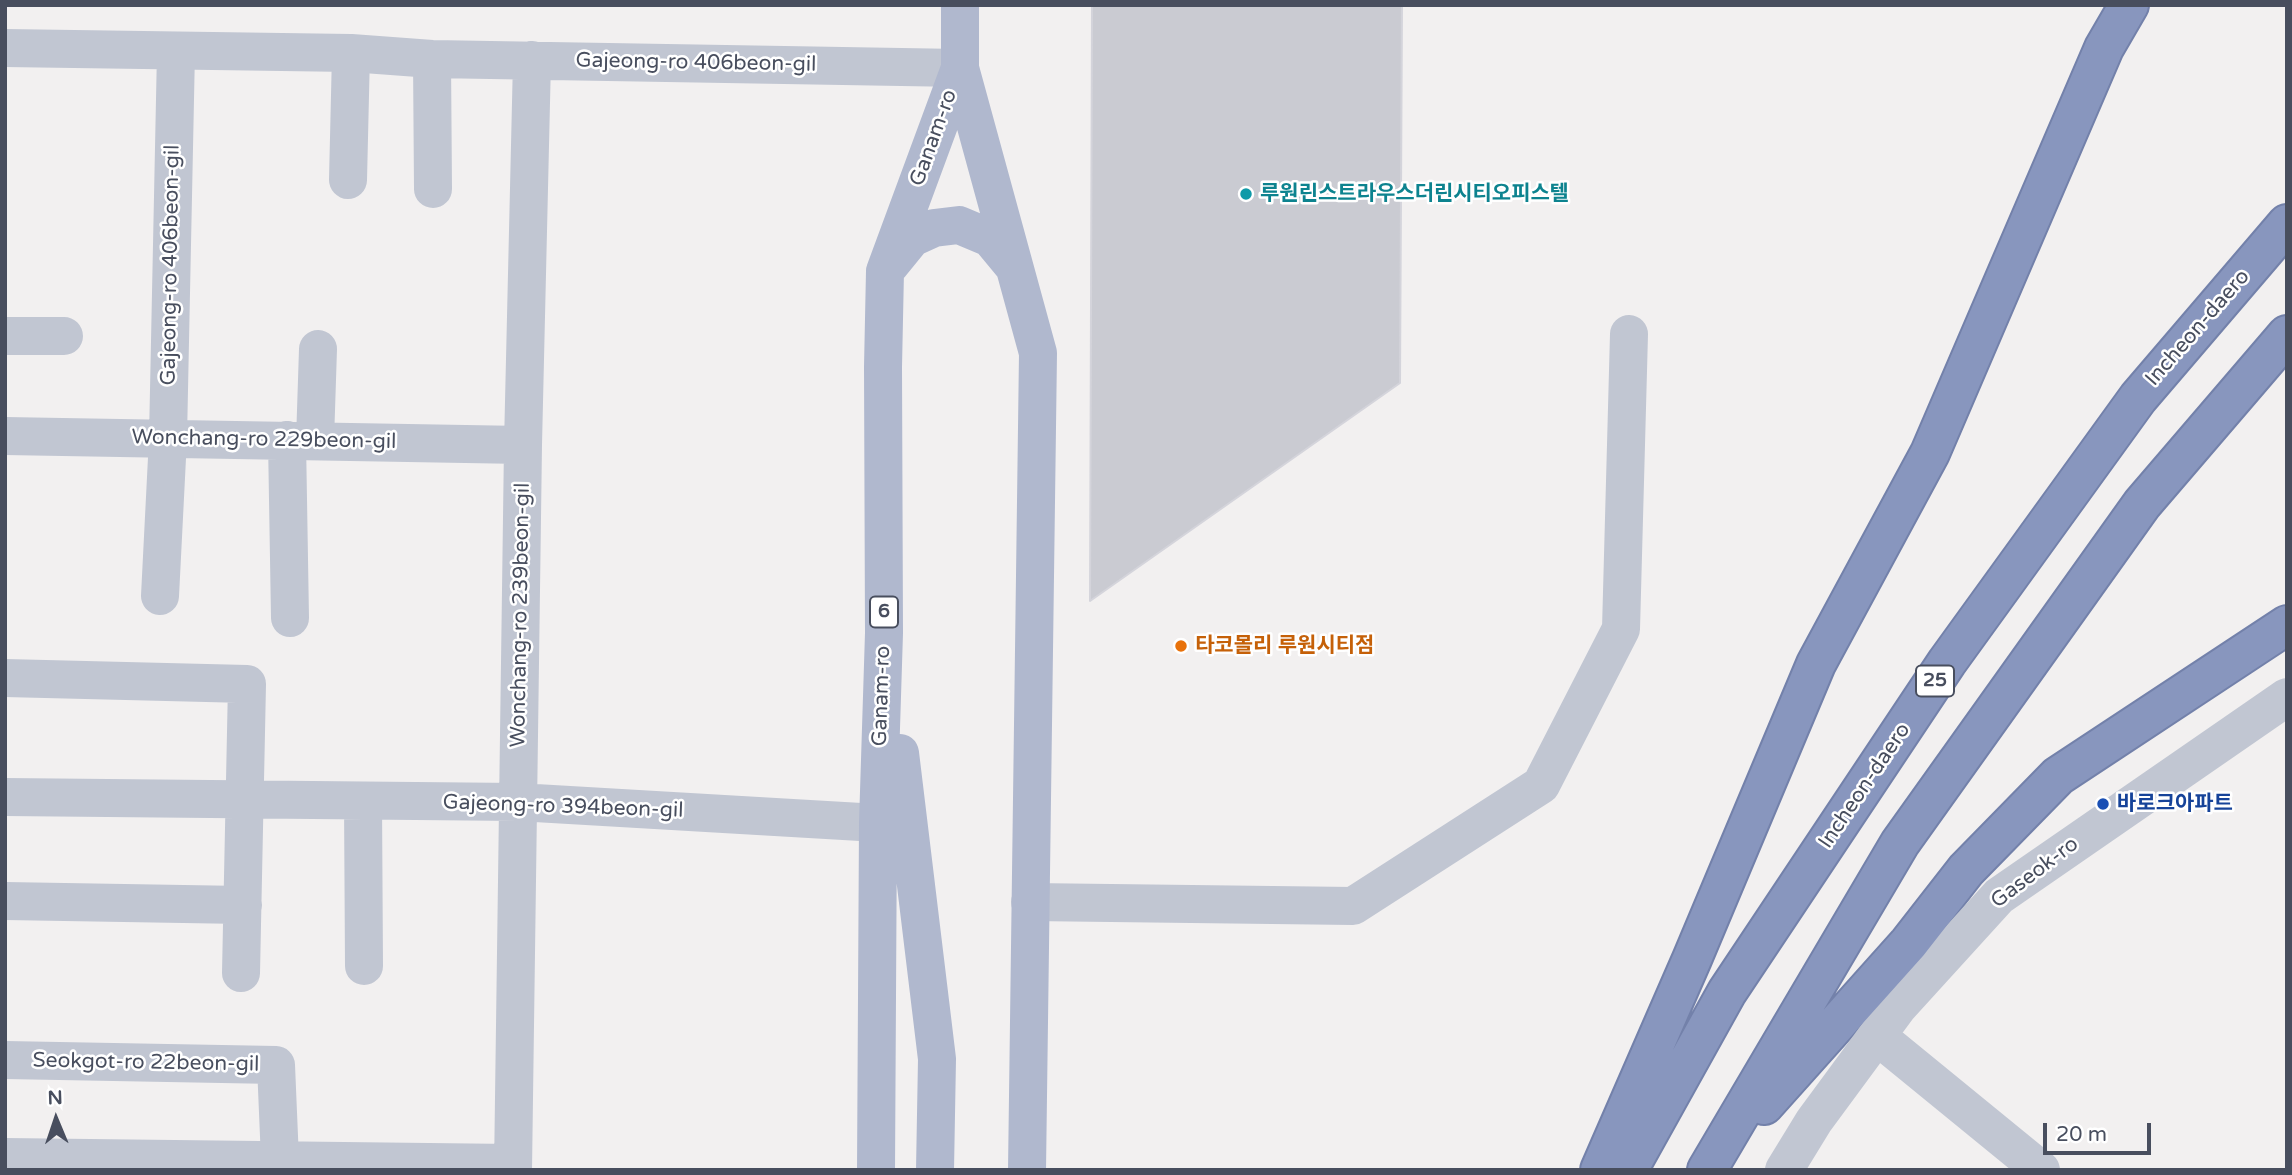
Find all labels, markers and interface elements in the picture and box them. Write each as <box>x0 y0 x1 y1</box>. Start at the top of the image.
street label: Gajeong-ro 406beon-gil <box>575 48 817 78</box>
street label: Ganam-ro <box>905 86 963 190</box>
street label: Gajeong-ro 406beon-gil <box>156 144 186 386</box>
place label: 루원린스트라우스더린시티오피스텔 <box>1260 181 1569 207</box>
marker: 루원린스트라우스더린시티오피스텔 <box>1238 186 1254 202</box>
street label: Incheon-daero <box>2141 265 2255 391</box>
street label: Wonchang-ro 229beon-gil <box>131 425 397 455</box>
street label: Wonchang-ro 239beon-gil <box>506 482 536 748</box>
road number: 6 <box>870 596 898 628</box>
place label: 타코몰리 루원시티점 <box>1195 633 1374 659</box>
marker: 타코몰리 루원시티점 <box>1173 638 1189 654</box>
street label: Ganam-ro <box>868 645 896 747</box>
road number: 25 <box>1916 666 1954 696</box>
street label: Incheon-daero <box>1814 718 1916 854</box>
street label: Gajeong-ro 394beon-gil <box>442 790 684 824</box>
place label: 바로크아파트 <box>2117 791 2233 817</box>
marker: 바로크아파트 <box>2095 796 2111 812</box>
street label: Gaseok-ro <box>1986 832 2084 914</box>
street label: Seokgot-ro 22beon-gil <box>32 1048 260 1078</box>
north arrow <box>21 1084 91 1154</box>
text: N <box>47 1087 63 1109</box>
scale bar <box>2047 1108 2156 1152</box>
text: 20 m <box>2056 1122 2107 1147</box>

